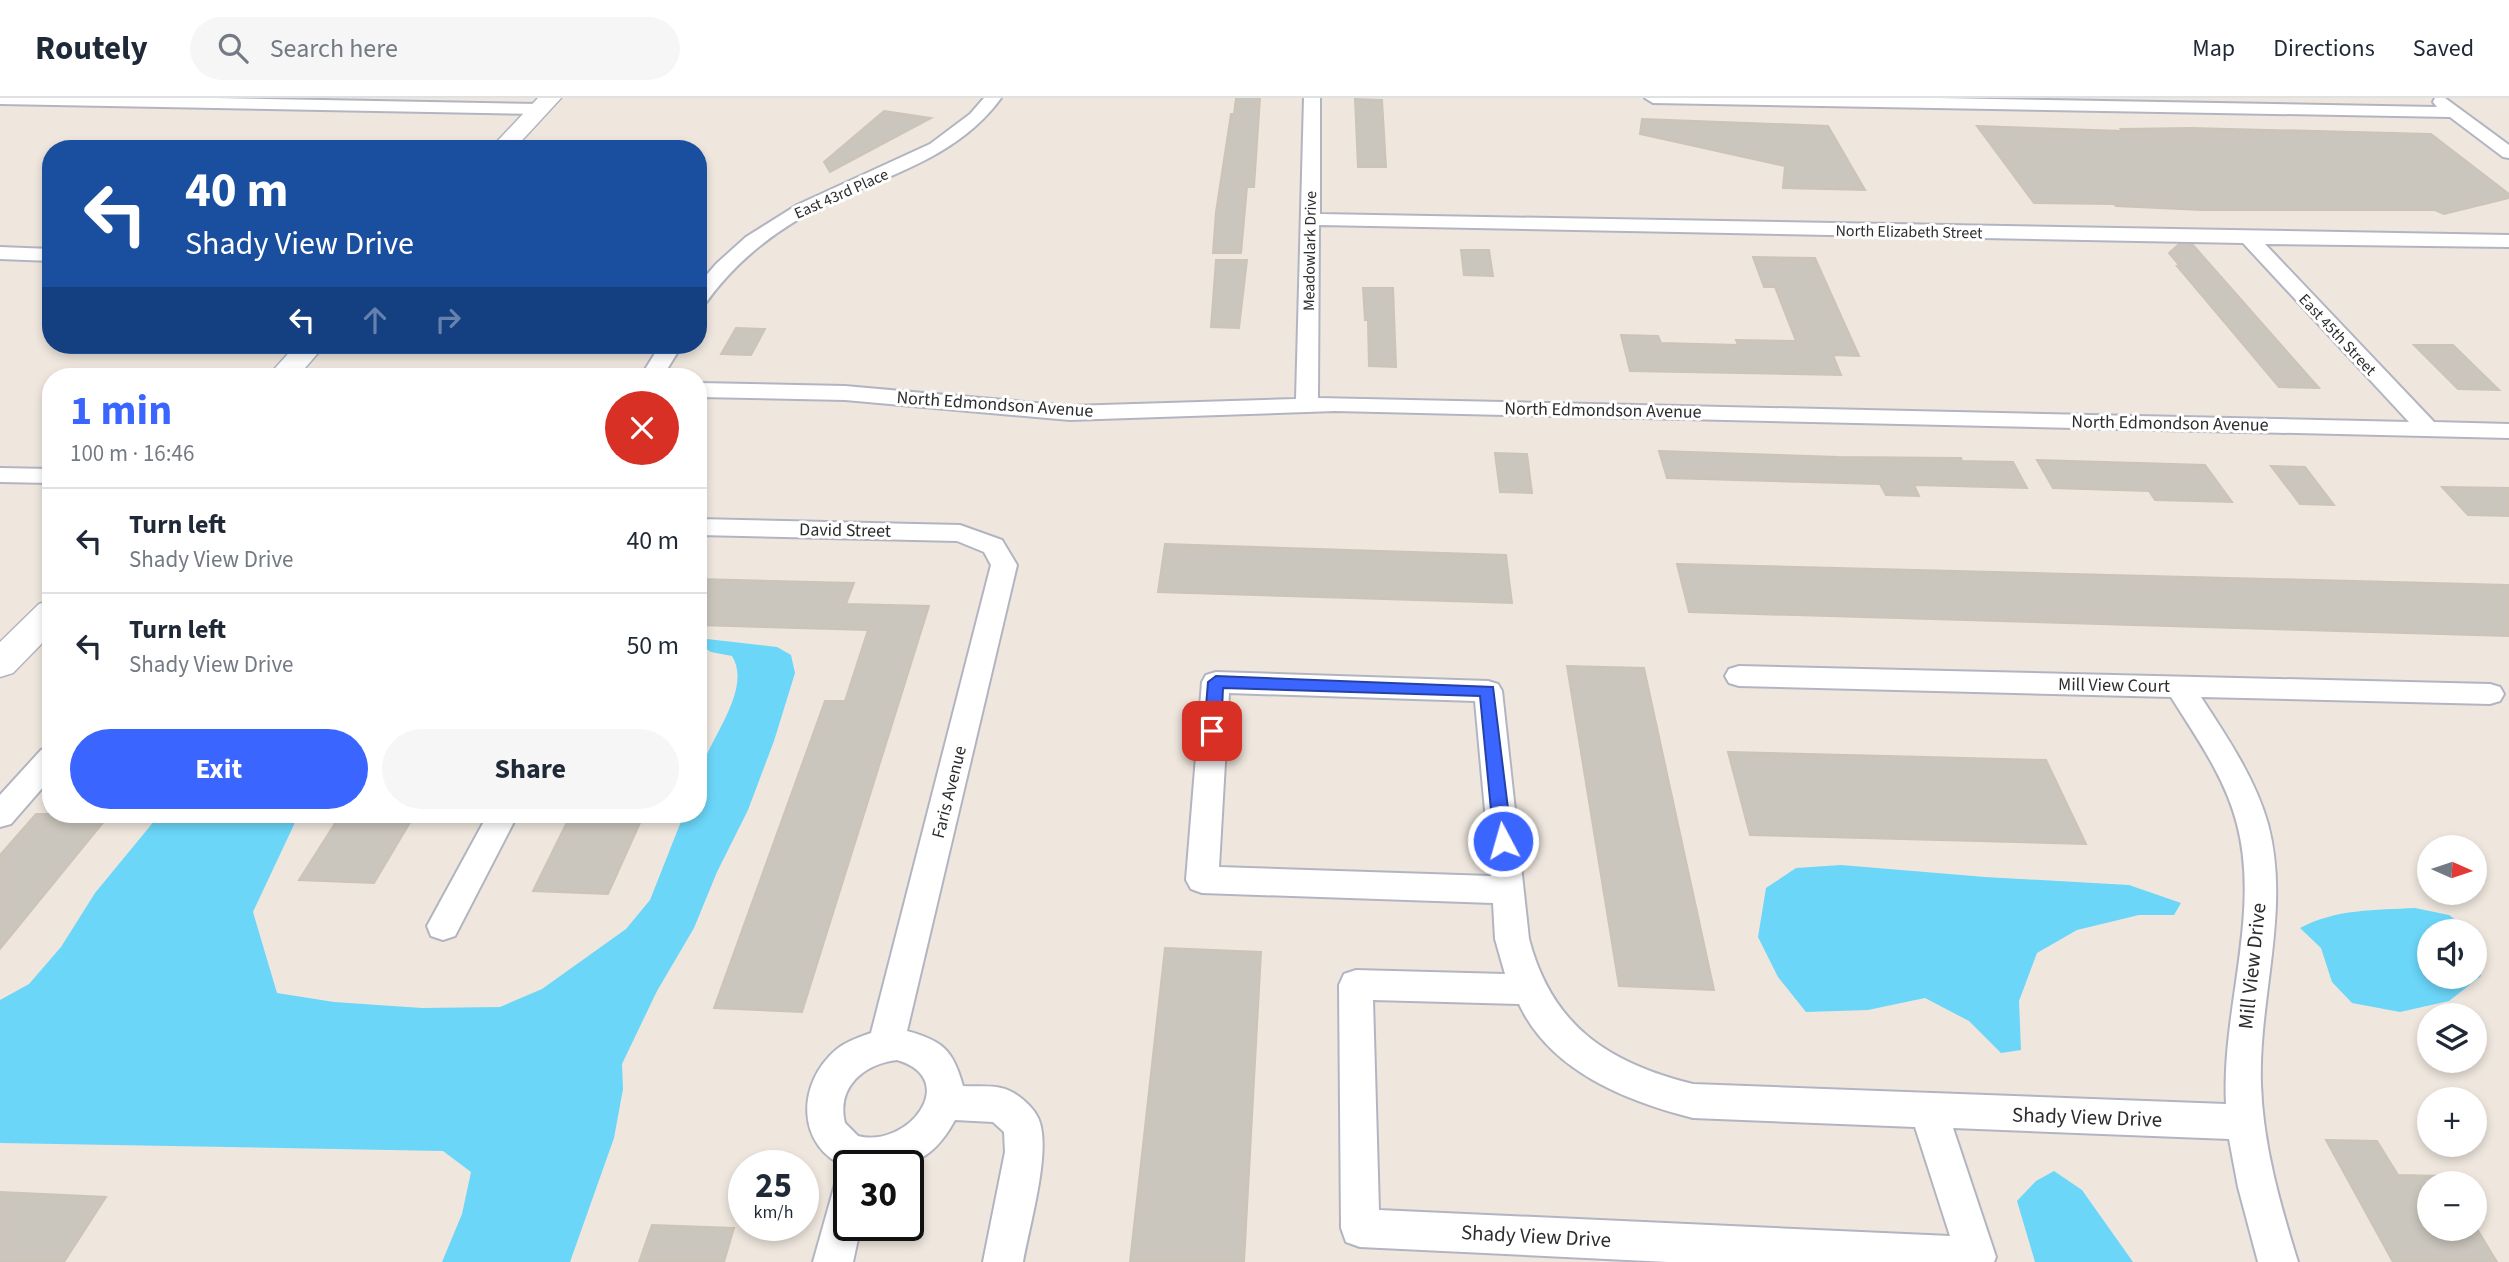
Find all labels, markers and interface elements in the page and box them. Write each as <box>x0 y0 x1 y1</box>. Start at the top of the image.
search box <box>190 17 680 80</box>
text: Routely <box>35 25 148 72</box>
icon: search <box>214 29 252 67</box>
text: Search here <box>270 30 398 67</box>
text: Map <box>2192 31 2235 66</box>
text: Directions <box>2273 31 2375 66</box>
text: Saved <box>2413 31 2474 66</box>
text: 40 m <box>185 156 289 226</box>
street label: East 43rd Place <box>791 163 892 224</box>
icon: left <box>70 168 161 259</box>
street label: Meadowlark Drive <box>1298 191 1322 311</box>
street label: North Elizabeth Street <box>1835 220 1983 244</box>
text: Shady View Drive <box>185 221 414 267</box>
street label: East 45th Street <box>2293 289 2381 381</box>
icon: left <box>283 301 321 339</box>
icon: ahead <box>356 301 394 339</box>
icon: right <box>429 301 467 339</box>
text: 1 min <box>70 381 172 441</box>
street label: North Edmondson Avenue <box>896 385 1094 424</box>
button: close <box>605 391 679 465</box>
street label: North Edmondson Avenue <box>1504 396 1702 425</box>
street label: North Edmondson Avenue <box>2071 409 2269 438</box>
text: 100 m · 16:46 <box>70 437 194 470</box>
text: Turn left <box>129 506 226 543</box>
street label: David Street <box>799 517 891 544</box>
icon: left <box>70 522 108 560</box>
text: 40 m <box>626 522 679 559</box>
text: Shady View Drive <box>129 543 294 576</box>
text: Turn left <box>129 611 226 648</box>
icon: left <box>70 627 108 665</box>
text: 50 m <box>626 627 679 664</box>
text: Shady View Drive <box>129 648 294 681</box>
street label: Mill View Court <box>2058 672 2170 699</box>
pin <box>1182 701 1242 761</box>
icon: arrive <box>1193 712 1231 750</box>
button: Exit <box>70 729 368 809</box>
button: Share <box>382 729 679 809</box>
street label: Faris Avenue <box>926 743 973 841</box>
position arrow <box>1466 804 1540 878</box>
north arrow <box>2417 835 2487 905</box>
map controls <box>2417 835 2487 1241</box>
street label: Mill View Drive <box>2230 901 2274 1031</box>
button: sound <box>2417 919 2487 989</box>
button: layers <box>2417 1003 2487 1073</box>
button: + <box>2417 1087 2487 1157</box>
street label: Shady View Drive <box>2011 1099 2163 1135</box>
speed limit sign: 30 <box>833 1150 924 1241</box>
text: 25 <box>755 1161 792 1211</box>
button: − <box>2417 1171 2487 1241</box>
text: km/h <box>754 1200 793 1225</box>
street label: Shady View Drive <box>1460 1217 1612 1255</box>

